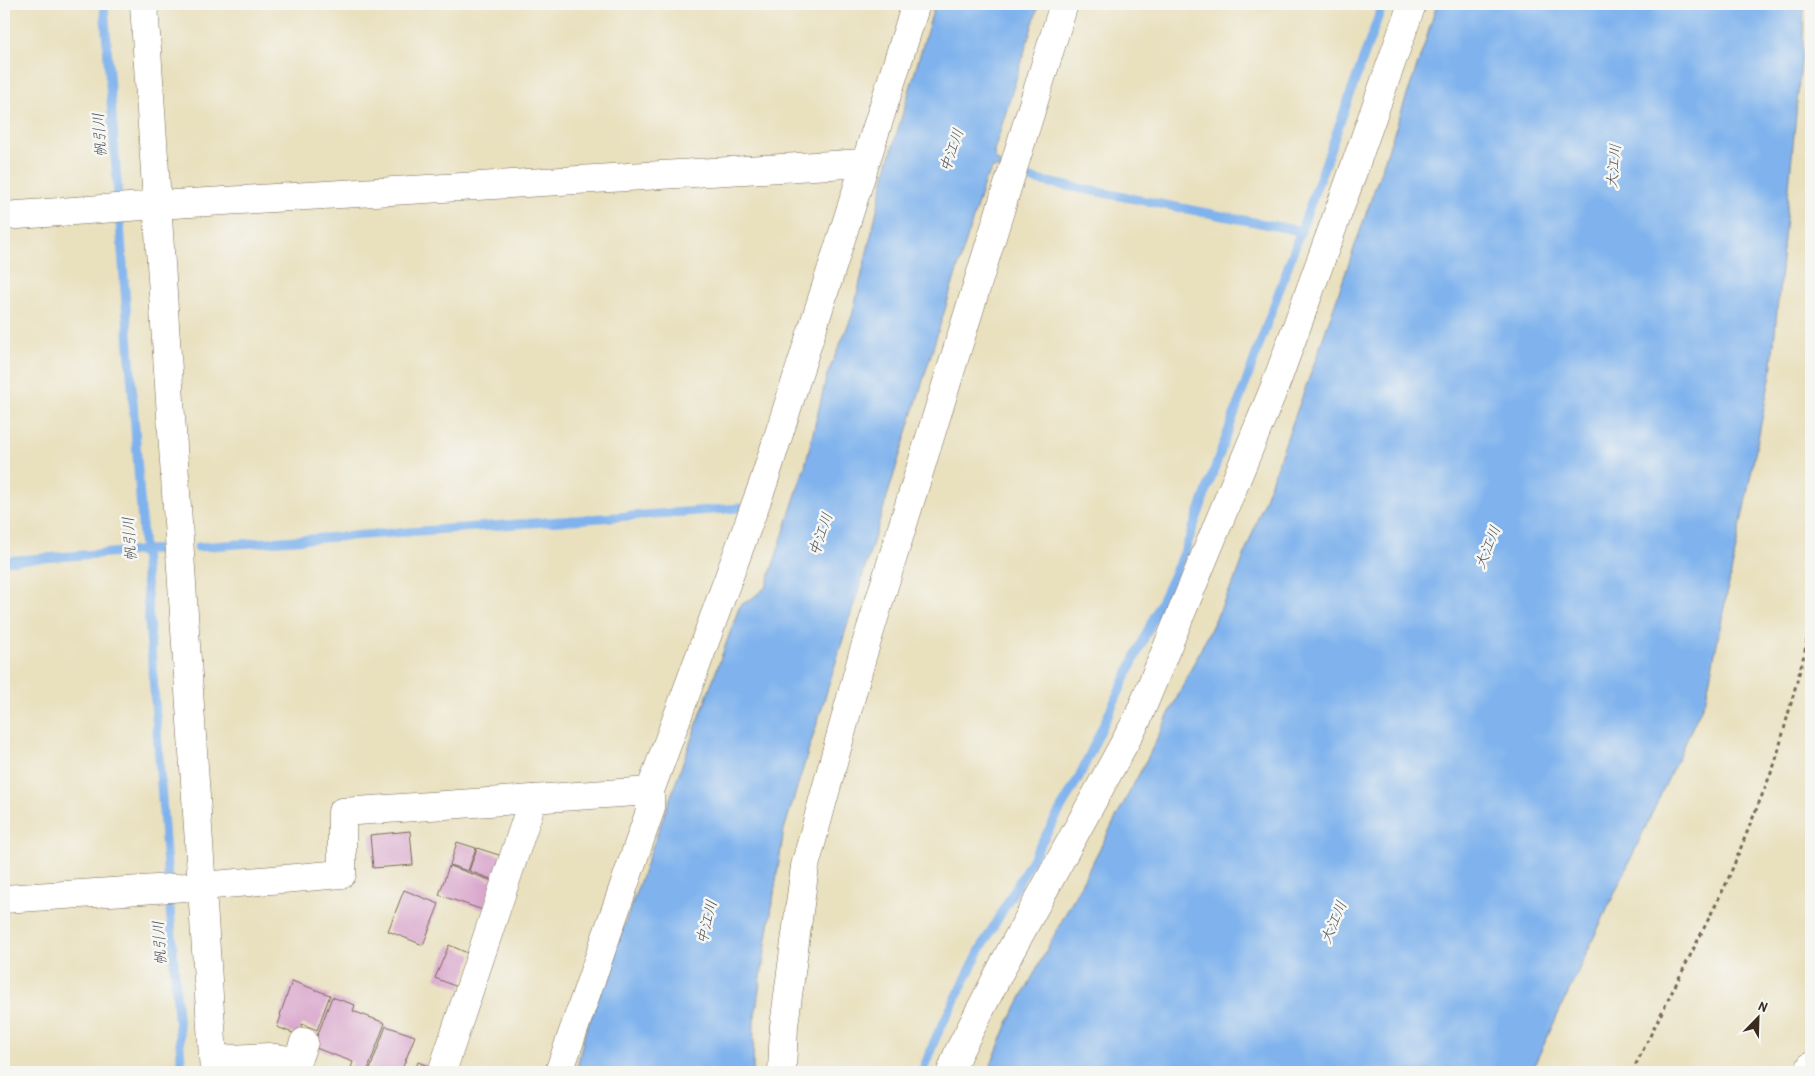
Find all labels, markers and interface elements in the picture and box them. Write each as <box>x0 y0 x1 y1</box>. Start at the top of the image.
water label: 帆引川 <box>87 112 111 158</box>
water label: 中江川 <box>934 125 968 175</box>
water label: 大江川 <box>1601 143 1625 189</box>
water label: 中江川 <box>803 509 837 559</box>
water label: 帆引川 <box>117 516 141 562</box>
water label: 大江川 <box>1469 522 1505 572</box>
water label: 大江川 <box>1315 897 1351 947</box>
water label: 中江川 <box>690 898 722 946</box>
water label: 帆引川 <box>147 920 171 966</box>
north arrow <box>1732 994 1782 1044</box>
text: N <box>1756 995 1771 1016</box>

